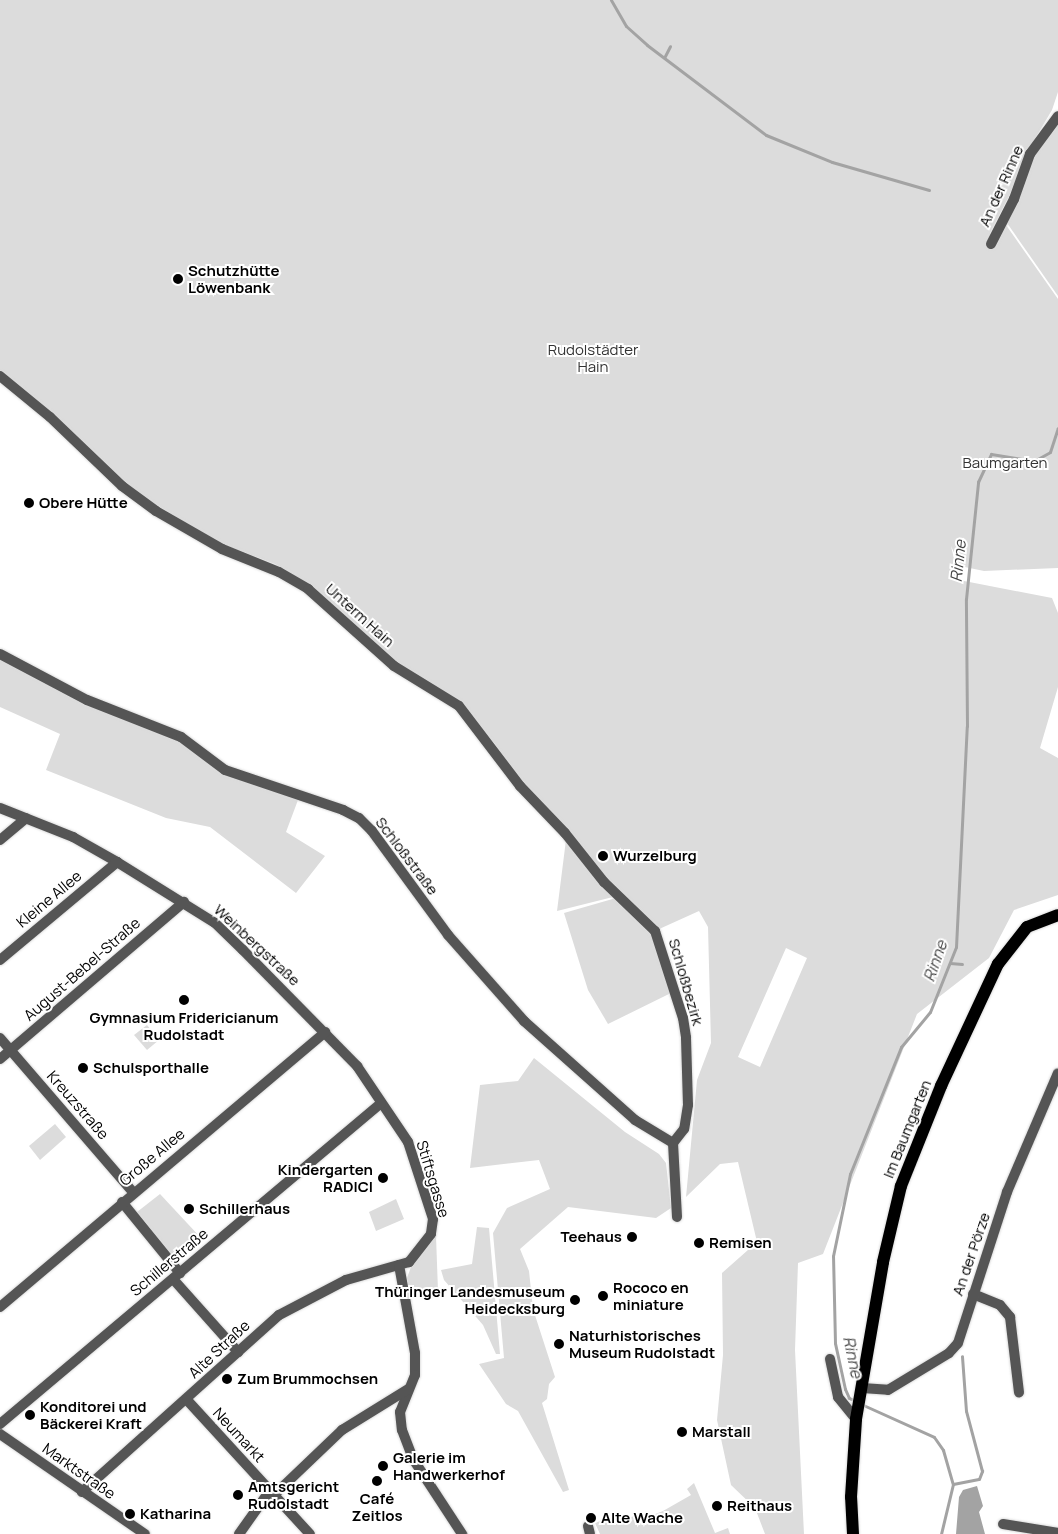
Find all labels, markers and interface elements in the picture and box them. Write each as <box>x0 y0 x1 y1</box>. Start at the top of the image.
street label: An der Rinne <box>975 143 1027 229</box>
place label: Schutzhütte Löwenbank <box>188 261 280 296</box>
marker: Schutzhütte Löwenbank <box>172 273 184 285</box>
park label: Rudolstädter Hain <box>548 340 638 375</box>
park label: Baumgarten <box>963 454 1047 472</box>
place label: Obere Hütte <box>39 494 128 512</box>
marker: Obere Hütte <box>23 497 35 509</box>
water label: Rinne <box>946 539 970 583</box>
street label: Unterm Hain <box>322 580 398 650</box>
street label: Schloßstraße <box>372 813 442 899</box>
place label: Wurzelburg <box>613 847 697 865</box>
marker: Wurzelburg <box>597 850 609 862</box>
street label: Kleine Allee <box>13 867 85 931</box>
street label: Weinbergstraße <box>210 901 304 989</box>
street label: August-Bebel-Straße <box>20 914 144 1024</box>
street label: Schloßbezirk <box>665 936 707 1028</box>
water label: Rinne <box>919 938 951 984</box>
marker: Gymnasium Fridericianum Rudolstadt <box>178 994 190 1006</box>
place label: Gymnasium Fridericianum Rudolstadt <box>89 1008 279 1043</box>
place label: Schulsporthalle <box>93 1059 209 1077</box>
marker: Schulsporthalle <box>77 1062 89 1074</box>
street label: Kreuzstraße <box>43 1067 113 1143</box>
street label: Im Baumgarten <box>879 1077 935 1181</box>
street label: Große Allee <box>116 1125 188 1189</box>
street label: Stiftsgasse <box>413 1138 453 1220</box>
place label: Kindergarten RADICI <box>278 1160 373 1195</box>
marker: Kindergarten RADICI <box>377 1172 389 1184</box>
place label: Schillerhaus <box>199 1200 290 1218</box>
marker: Schillerhaus <box>183 1203 195 1215</box>
street label: An der Pörze <box>948 1210 994 1298</box>
street label: Schillerstraße <box>126 1224 212 1300</box>
place label: Teehaus <box>561 1228 622 1246</box>
marker: Teehaus <box>626 1231 638 1243</box>
place label: Remisen <box>709 1234 772 1252</box>
marker: Remisen <box>693 1237 705 1249</box>
place label: Rococo en miniature <box>613 1278 689 1313</box>
place label: Thüringer Landesmuseum Heidecksburg <box>375 1282 565 1317</box>
marker: Rococo en miniature <box>597 1290 609 1302</box>
marker: Thüringer Landesmuseum Heidecksburg <box>569 1294 581 1306</box>
street label: Alte Straße <box>185 1316 253 1382</box>
place label: Naturhistorisches Museum Rudolstadt <box>569 1326 715 1361</box>
water label: Rinne <box>839 1334 867 1380</box>
marker: Naturhistorisches Museum Rudolstadt <box>553 1338 565 1350</box>
place label: Zum Brummochsen <box>237 1370 378 1388</box>
marker: Zum Brummochsen <box>221 1373 233 1385</box>
place label: Konditorei und Bäckerei Kraft <box>40 1397 146 1432</box>
street label: Neumarkt <box>209 1404 269 1466</box>
marker: Konditorei und Bäckerei Kraft <box>24 1409 36 1421</box>
place label: Marstall <box>692 1423 751 1441</box>
marker: Marstall <box>676 1426 688 1438</box>
street label: Marktstraße <box>39 1439 119 1503</box>
place label: Galerie im Handwerkerhof <box>393 1448 505 1483</box>
marker: Galerie im Handwerkerhof <box>377 1460 389 1472</box>
marker: Café Zeitlos <box>371 1475 383 1487</box>
place label: Amtsgericht Rudolstadt <box>248 1477 339 1512</box>
marker: Amtsgericht Rudolstadt <box>232 1489 244 1501</box>
place label: Café Zeitlos <box>351 1489 403 1524</box>
place label: Reithaus <box>727 1497 792 1515</box>
marker: Reithaus <box>711 1500 723 1512</box>
place label: Katharina <box>140 1505 211 1523</box>
marker: Katharina <box>124 1508 136 1520</box>
place label: Alte Wache <box>601 1509 683 1527</box>
marker: Alte Wache <box>585 1512 597 1524</box>

